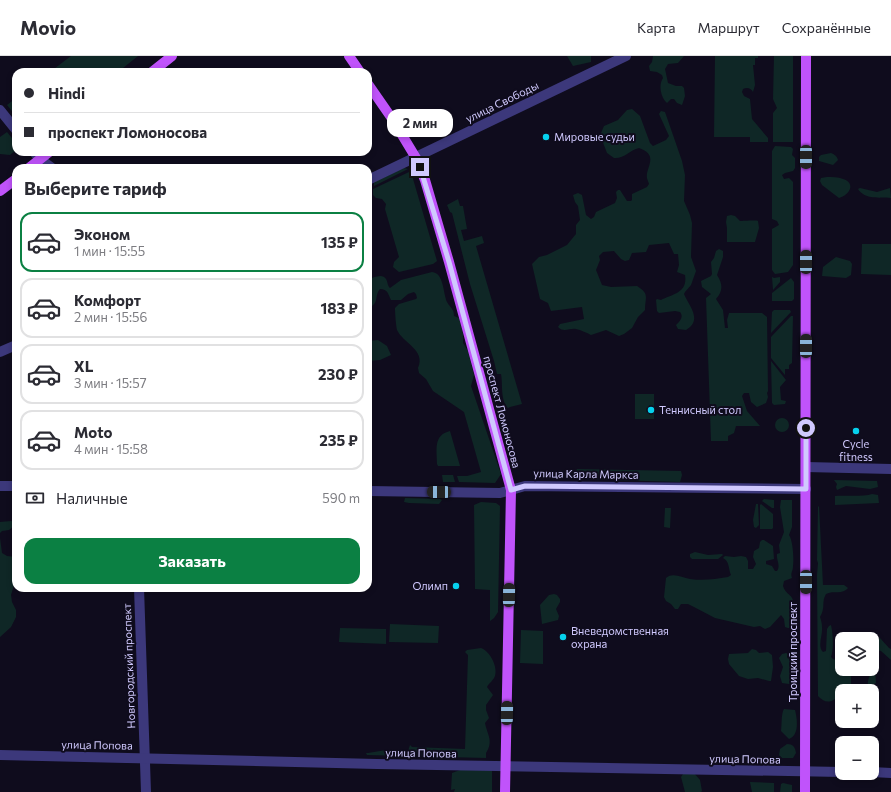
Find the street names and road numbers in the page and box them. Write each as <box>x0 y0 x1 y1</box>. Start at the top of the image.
street label: улица Свободы <box>463 78 540 125</box>
street label: проспект Ломоносова <box>481 354 524 469</box>
street label: улица Карла Маркса <box>533 466 639 481</box>
street label: Троицкий проспект <box>786 602 799 702</box>
street label: Новгородский проспект <box>120 603 137 729</box>
street label: улица Попова <box>61 737 133 752</box>
street label: улица Попова <box>385 745 457 760</box>
street label: улица Попова <box>709 751 781 766</box>

